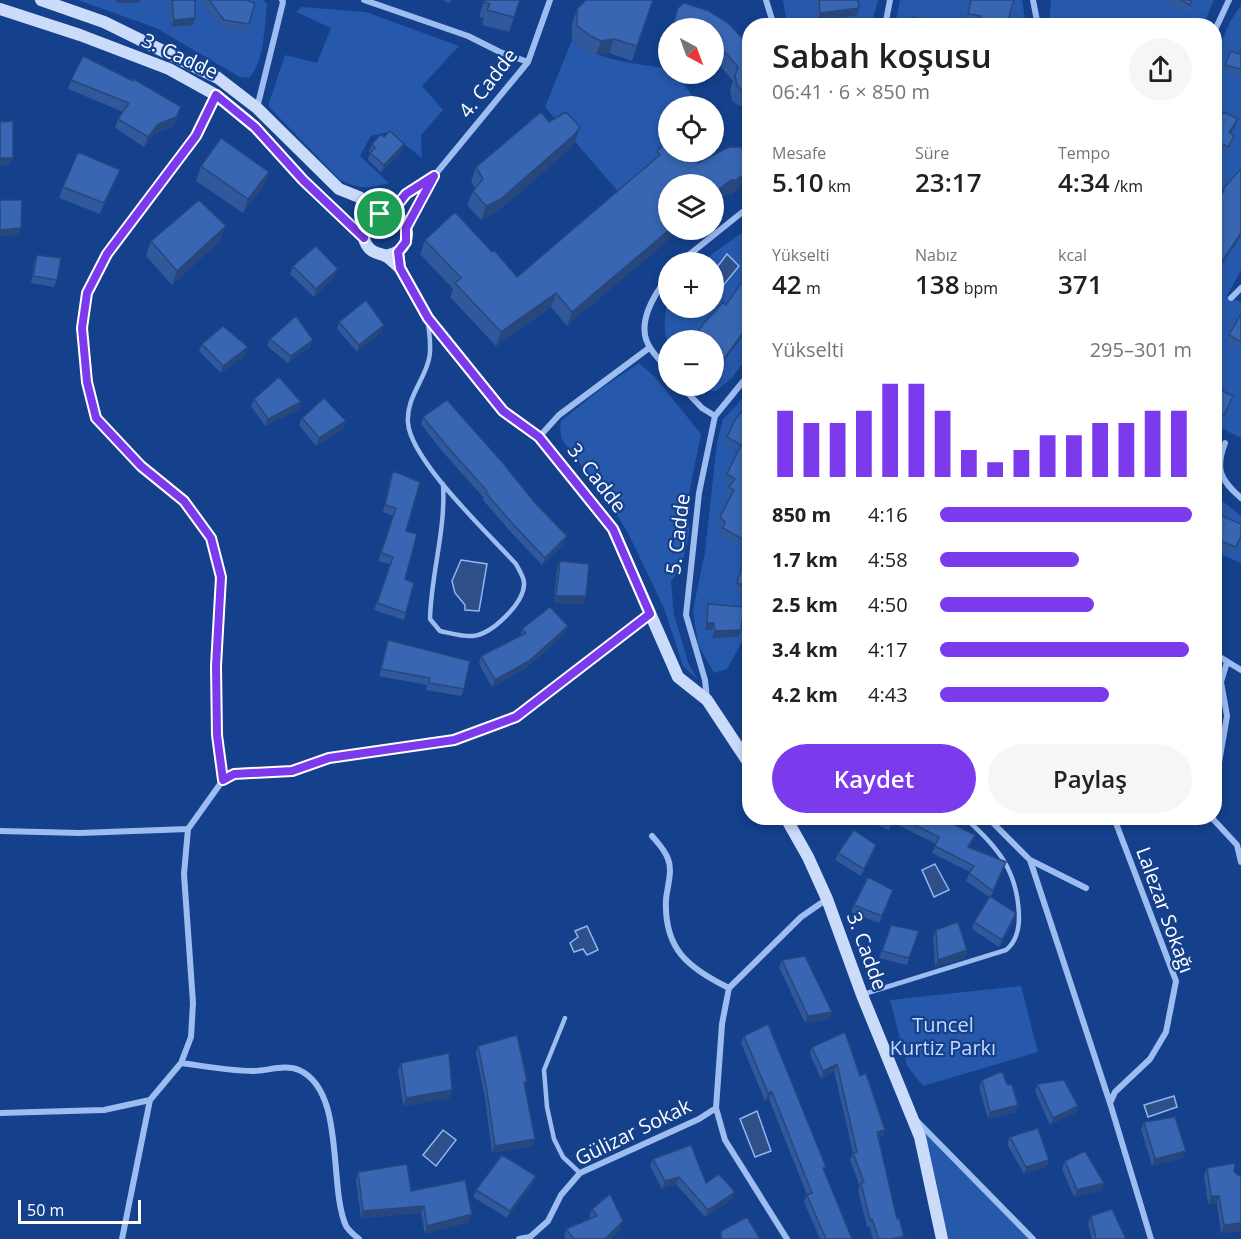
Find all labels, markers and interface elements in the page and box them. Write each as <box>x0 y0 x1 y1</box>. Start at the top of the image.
north arrow <box>658 18 724 84</box>
map controls <box>658 18 724 396</box>
street label: 3. Cadde <box>138 26 223 85</box>
text: Sabah koşusu <box>772 33 992 78</box>
button: share <box>1129 38 1192 101</box>
street label: 4. Cadde <box>452 42 523 123</box>
text: 06:41 · 6 × 850 m <box>772 78 930 105</box>
button: locate <box>658 96 724 162</box>
text: Mesafe <box>772 142 826 164</box>
text: Süre <box>915 142 949 164</box>
text: Tempo <box>1058 142 1110 164</box>
text: 5.10 <box>772 164 824 200</box>
text: 23:17 <box>915 164 982 200</box>
text: 4:34 <box>1058 164 1110 200</box>
button: layers <box>658 174 724 240</box>
text: km <box>824 175 851 197</box>
text: /km <box>1110 175 1143 197</box>
pin <box>354 188 405 239</box>
icon: arrive <box>363 197 396 230</box>
text: Yükselti <box>772 244 830 266</box>
text: Nabız <box>915 244 957 266</box>
text: kcal <box>1058 244 1087 266</box>
button: + <box>658 252 724 318</box>
text: 42 <box>772 266 802 302</box>
text: 138 <box>915 266 960 302</box>
text: 371 <box>1058 266 1103 302</box>
text: m <box>802 277 821 299</box>
text: bpm <box>960 277 998 299</box>
button: − <box>658 330 724 396</box>
text: Yükselti <box>772 336 844 363</box>
text: 295–301 m <box>1090 336 1192 363</box>
street label: 3. Cadde <box>562 437 633 518</box>
street label: 5. Cadde <box>659 492 696 576</box>
text: 850 m <box>772 501 831 528</box>
text: 4:16 <box>868 501 908 528</box>
text: 1.7 km <box>772 546 838 573</box>
text: 4:58 <box>868 546 908 573</box>
text: 2.5 km <box>772 591 838 618</box>
text: 4:50 <box>868 591 908 618</box>
text: 3.4 km <box>772 636 838 663</box>
text: 4:17 <box>868 636 908 663</box>
text: 4.2 km <box>772 681 838 708</box>
text: 4:43 <box>868 681 908 708</box>
button: Kaydet <box>772 744 976 813</box>
button: Paylaş <box>988 744 1192 813</box>
street label: Lalezar Sokağı <box>1130 843 1201 977</box>
street label: 3. Cadde <box>841 908 894 994</box>
park label: Tuncel Kurtiz Parkı <box>890 1011 996 1061</box>
street label: Gülizar Sokak <box>570 1092 696 1171</box>
scale bar <box>18 1197 141 1224</box>
text: 50 m <box>27 1199 64 1221</box>

